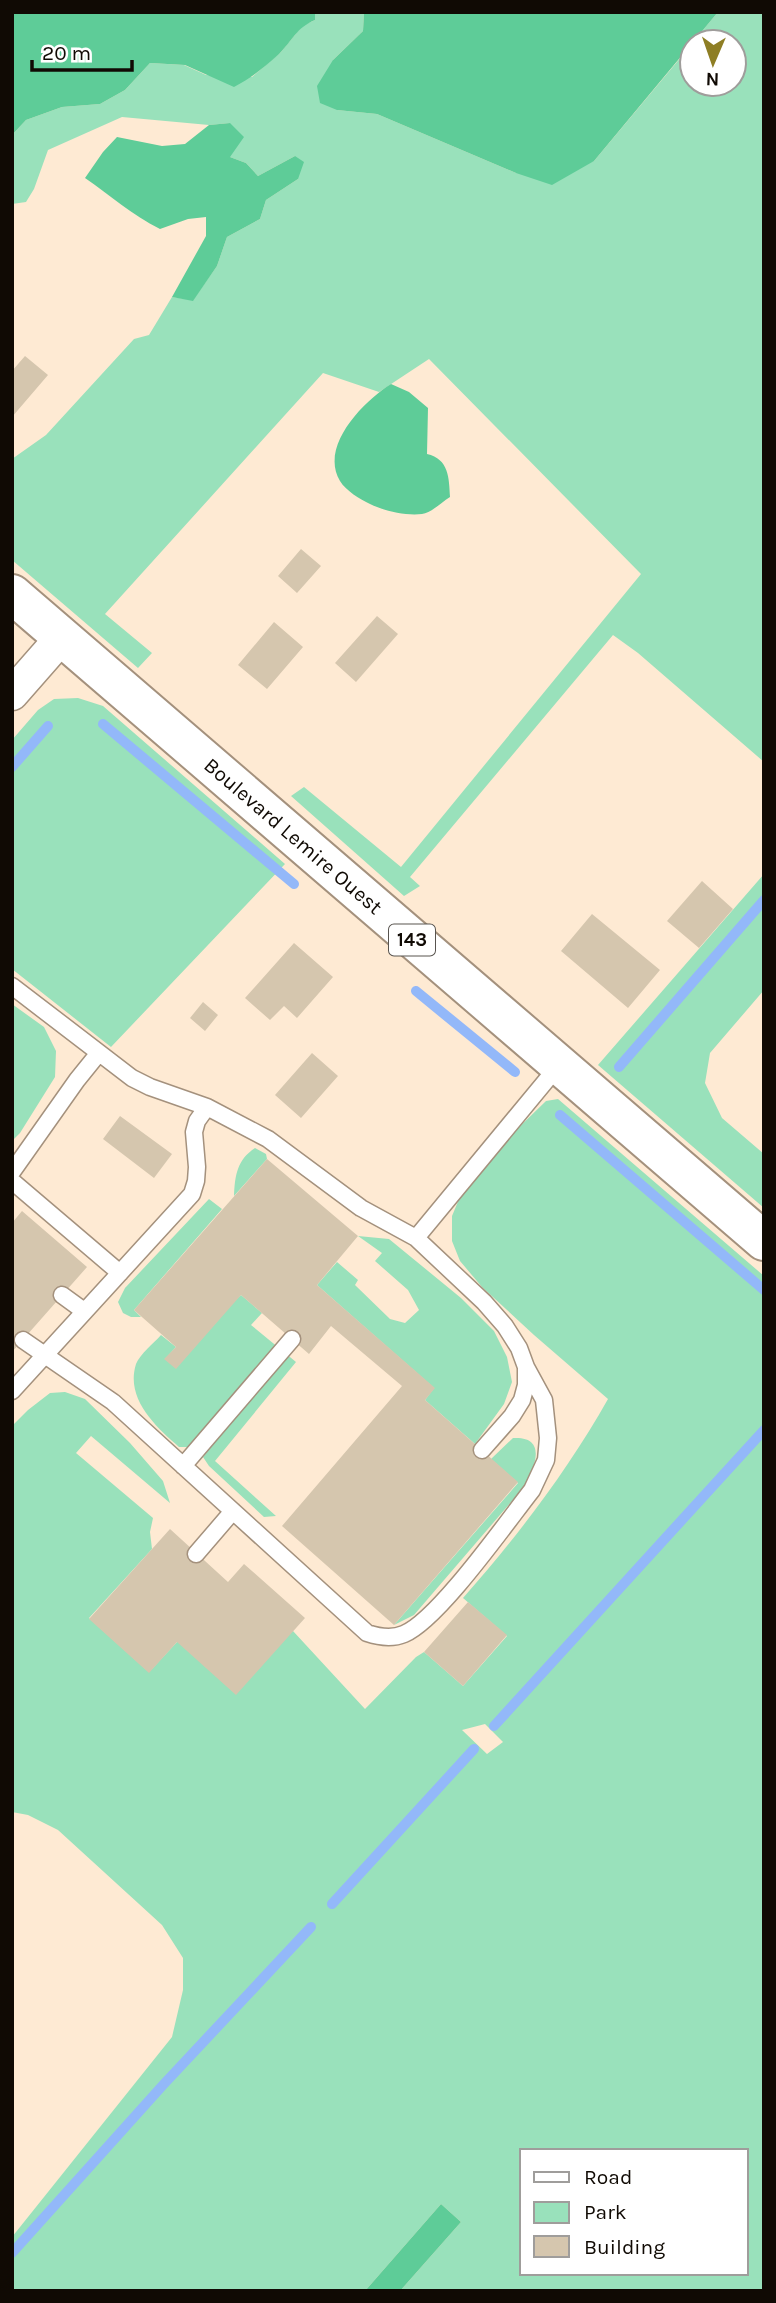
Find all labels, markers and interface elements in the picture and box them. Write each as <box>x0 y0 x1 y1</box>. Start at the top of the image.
scale bar <box>32 28 131 72</box>
north arrow <box>678 28 748 98</box>
text: 20 m <box>42 41 91 65</box>
text: N <box>705 68 720 90</box>
street label: Boulevard Lemire Ouest <box>199 753 387 919</box>
road number: 143 <box>389 924 435 956</box>
legend <box>520 2149 748 2275</box>
text: Road <box>584 2165 632 2189</box>
text: Park <box>584 2200 627 2224</box>
text: Building <box>584 2235 665 2259</box>

